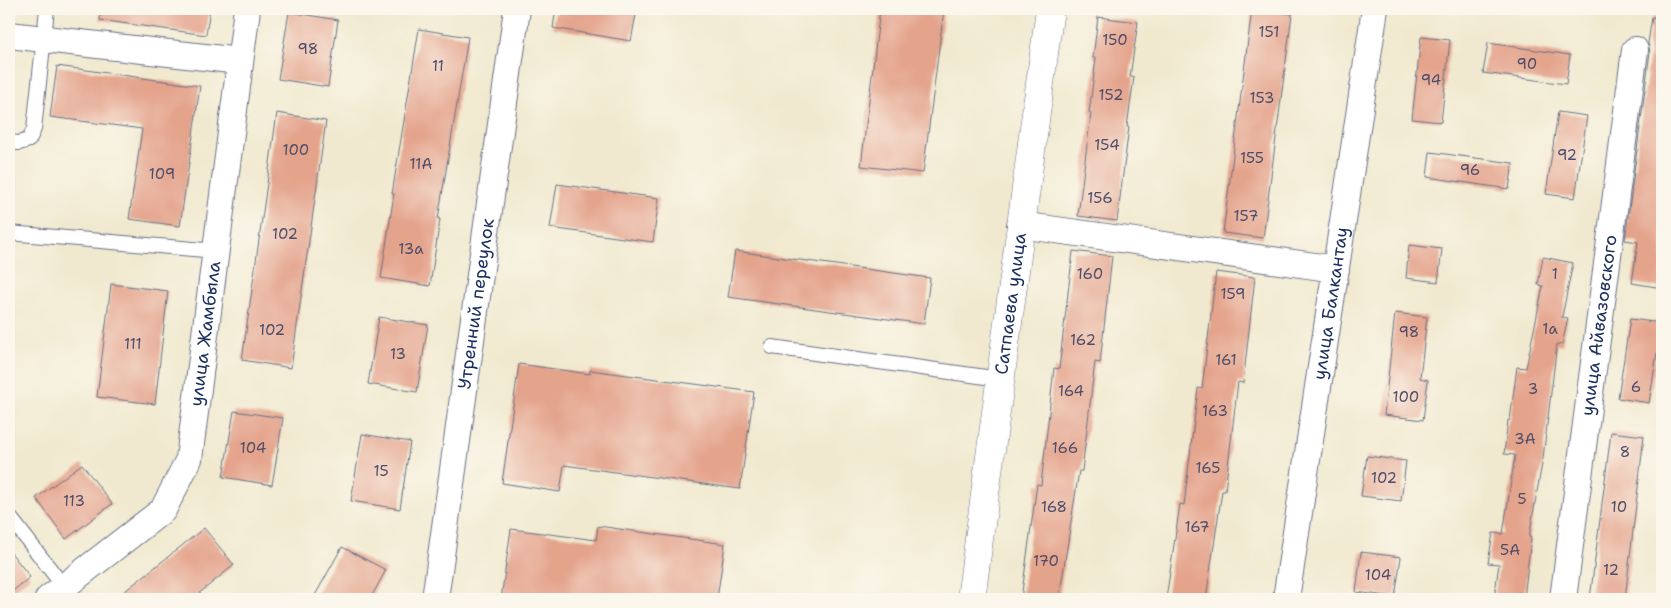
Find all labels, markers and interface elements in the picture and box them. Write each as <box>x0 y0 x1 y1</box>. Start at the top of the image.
house number: 151 <box>1259 22 1279 42</box>
house number: 150 <box>1102 30 1128 50</box>
house number: 98 <box>298 39 318 59</box>
house number: 90 <box>1517 54 1537 74</box>
house number: 11 <box>432 56 444 76</box>
house number: 94 <box>1421 70 1441 90</box>
house number: 152 <box>1099 85 1123 105</box>
house number: 153 <box>1249 88 1275 108</box>
house number: 154 <box>1094 135 1120 155</box>
house number: 100 <box>283 140 309 160</box>
house number: 92 <box>1557 145 1577 165</box>
house number: 155 <box>1240 148 1264 168</box>
house number: 11А <box>410 154 433 174</box>
house number: 96 <box>1460 160 1480 180</box>
house number: 109 <box>149 164 175 184</box>
house number: 156 <box>1087 188 1113 208</box>
house number: 157 <box>1234 206 1258 226</box>
street label: Утренний переулок <box>452 216 500 391</box>
house number: 102 <box>272 224 298 244</box>
street label: улица Балкантау <box>1307 225 1354 381</box>
street label: Сатпаева улица <box>989 231 1032 376</box>
street label: улица Айвазовского <box>1575 233 1623 417</box>
house number: 13а <box>398 239 424 259</box>
street label: улица Жамбыла <box>184 260 226 408</box>
house number: 160 <box>1077 264 1103 284</box>
house number: 1 <box>1552 264 1558 284</box>
house number: 159 <box>1221 284 1246 304</box>
house number: 1а <box>1542 319 1558 339</box>
house number: 102 <box>259 320 285 340</box>
house number: 98 <box>1399 322 1419 342</box>
house number: 162 <box>1070 330 1096 350</box>
house number: 111 <box>124 334 142 354</box>
house number: 13 <box>390 344 406 364</box>
house number: 161 <box>1215 350 1237 370</box>
house number: 6 <box>1631 377 1641 397</box>
house number: 3 <box>1528 379 1538 399</box>
house number: 164 <box>1058 381 1084 401</box>
house number: 100 <box>1393 387 1419 407</box>
house number: 163 <box>1202 401 1228 421</box>
house number: 3А <box>1514 429 1536 449</box>
house number: 104 <box>240 438 266 458</box>
house number: 166 <box>1052 438 1078 458</box>
house number: 8 <box>1620 442 1630 462</box>
house number: 165 <box>1196 458 1220 478</box>
house number: 15 <box>373 461 389 481</box>
house number: 102 <box>1371 468 1397 488</box>
house number: 5 <box>1517 489 1527 509</box>
house number: 113 <box>63 491 85 511</box>
house number: 168 <box>1041 497 1067 517</box>
house number: 10 <box>1611 497 1627 517</box>
house number: 167 <box>1184 517 1210 537</box>
house number: 5А <box>1500 540 1520 560</box>
house number: 170 <box>1033 551 1059 571</box>
house number: 12 <box>1603 560 1619 580</box>
house number: 104 <box>1365 565 1391 585</box>

